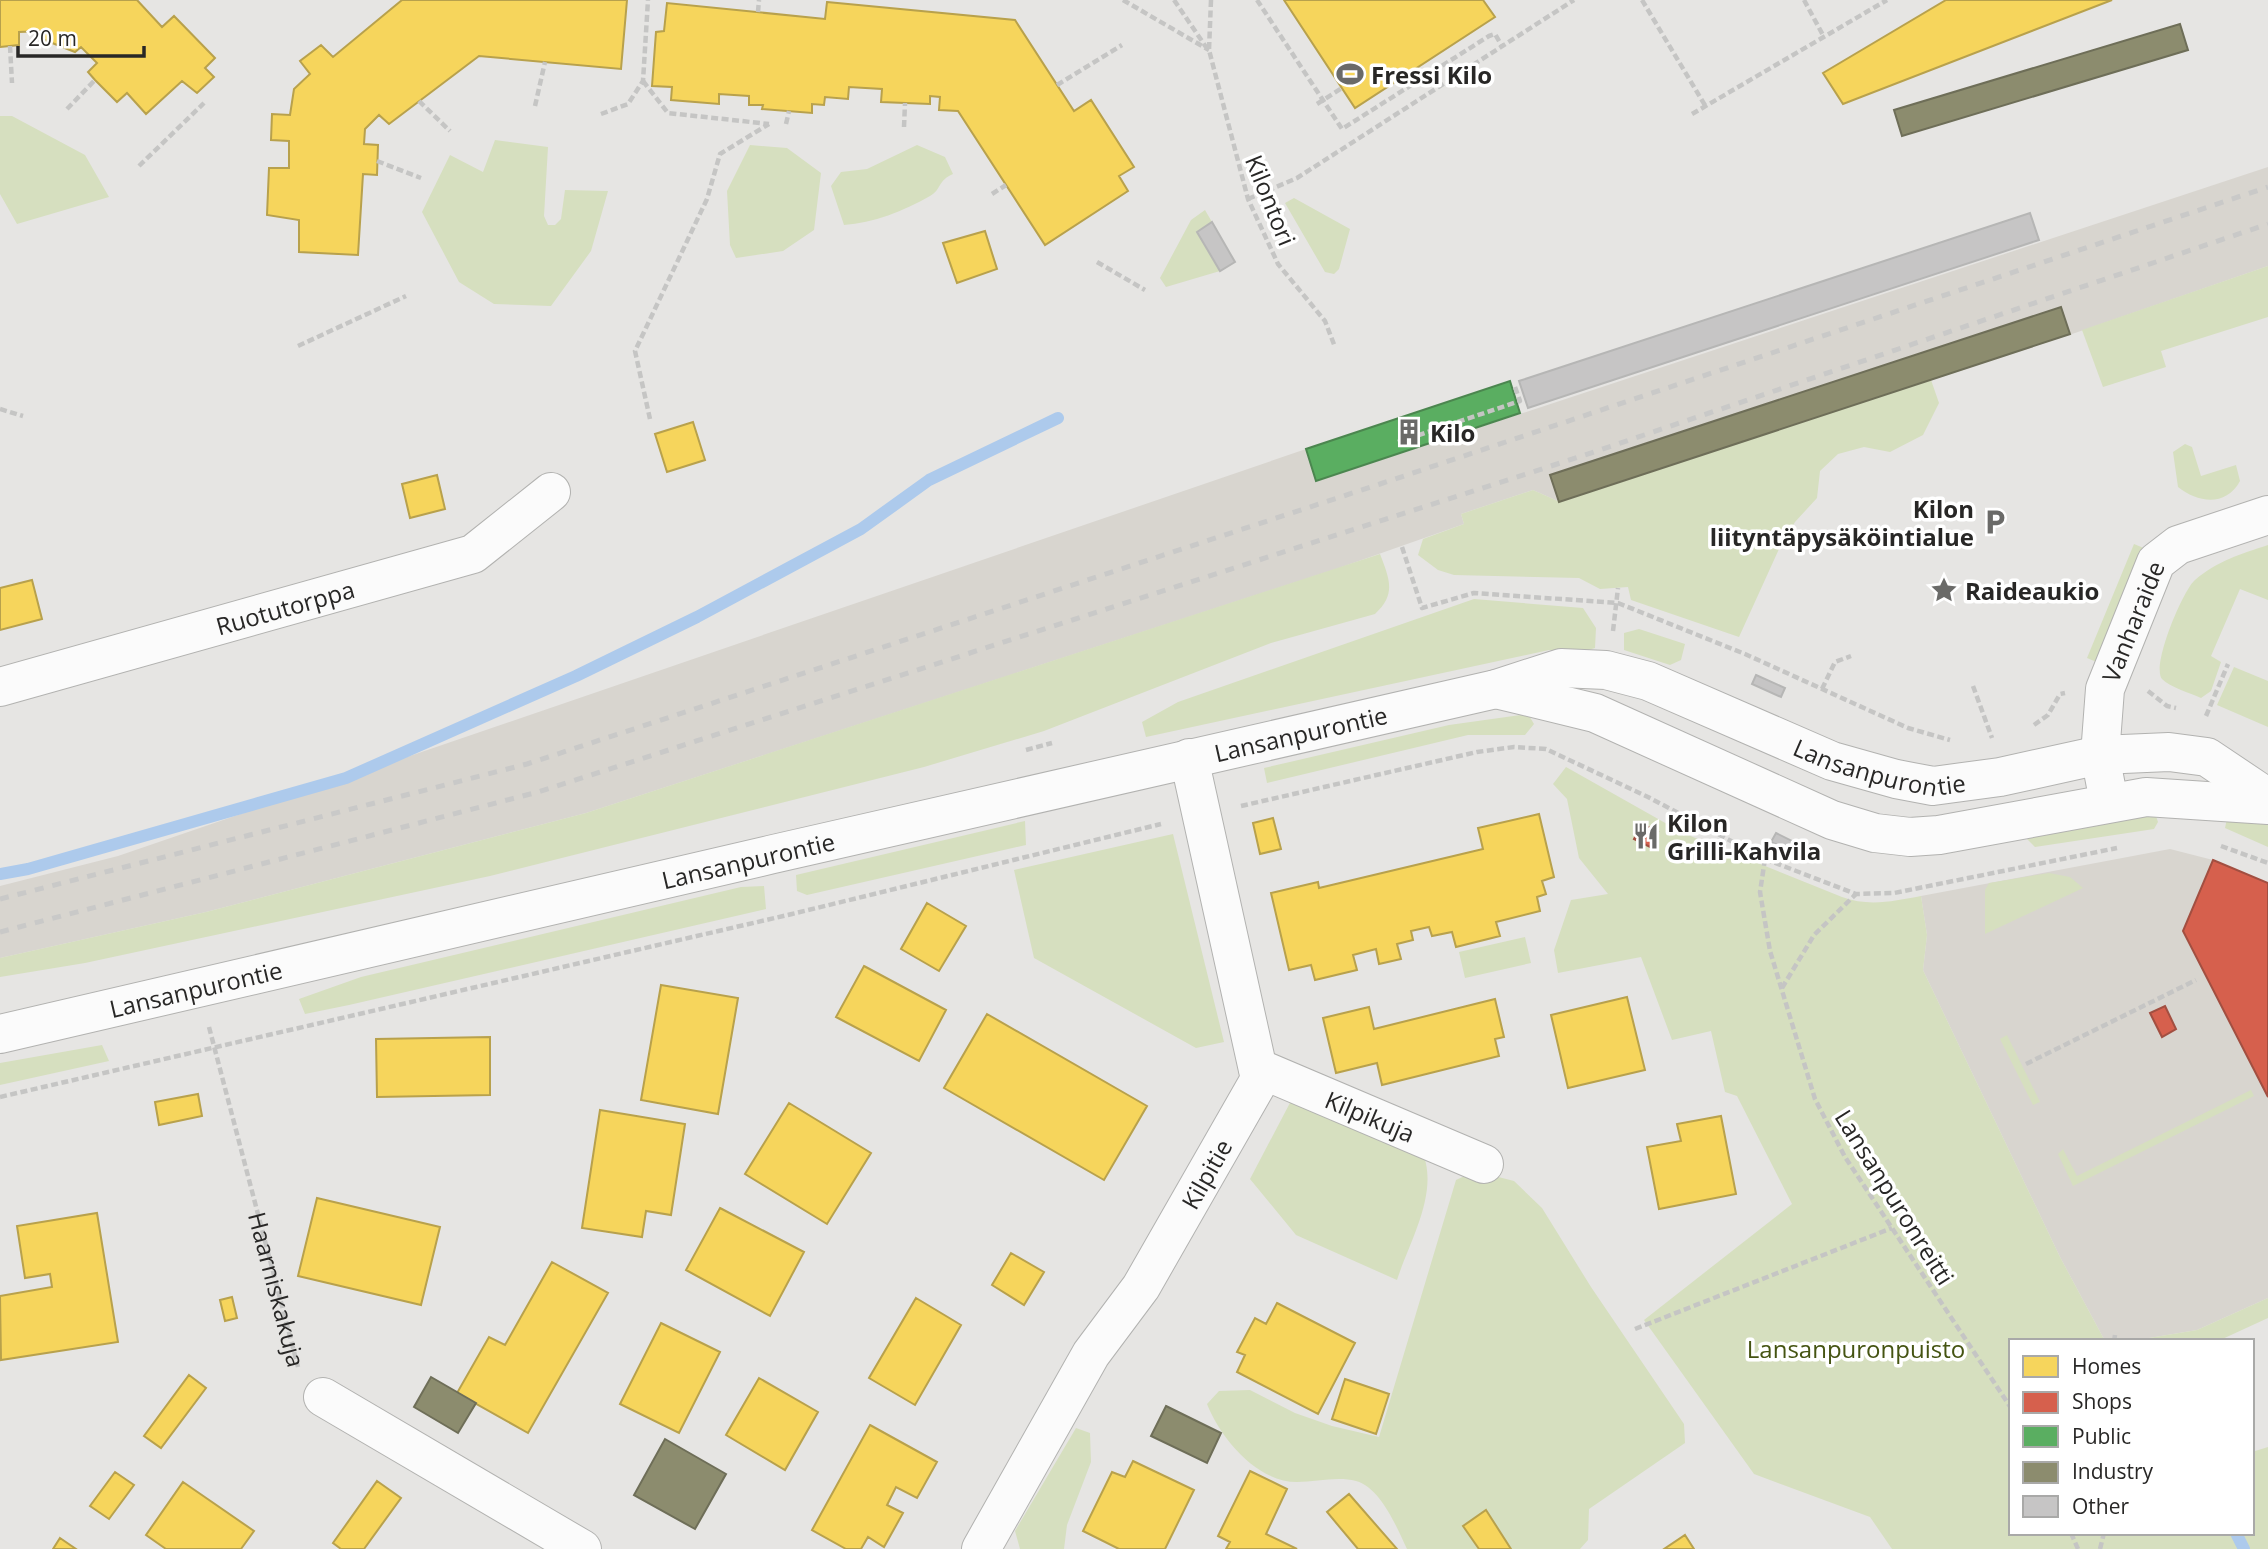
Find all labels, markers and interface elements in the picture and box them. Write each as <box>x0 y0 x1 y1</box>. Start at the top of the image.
scale bar <box>18 14 144 58</box>
text: 20 m <box>28 24 77 52</box>
place label: Fressi Kilo <box>1371 58 1492 91</box>
sports icon: Fressi Kilo <box>1335 59 1365 89</box>
street label: Kilontori <box>1238 150 1304 250</box>
place label: Kilo <box>1430 416 1475 449</box>
building icon: Kilo <box>1394 417 1424 447</box>
place label: Kilon liityntäpysäköintialue <box>1710 492 1974 553</box>
parking icon: Kilon liityntäpysäköintialue <box>1980 507 2010 537</box>
street label: Vanharaide <box>2093 556 2171 687</box>
street label: Ruotutorppa <box>212 572 358 642</box>
place label: Raideaukio <box>1965 574 2099 607</box>
place icon: Raideaukio <box>1929 575 1959 605</box>
street label: Lansanpurontie <box>1211 697 1390 769</box>
street label: Lansanpurontie <box>1789 730 1967 803</box>
place label: Kilon Grilli-Kahvila <box>1667 806 1821 867</box>
restaurant icon: Kilon Grilli-Kahvila <box>1631 821 1661 851</box>
street label: Lansanpurontie <box>658 824 838 896</box>
street label: Lansanpurontie <box>106 952 285 1025</box>
street label: Kilpikuja <box>1320 1082 1420 1149</box>
street label: Lansanpuronreitti <box>1828 1103 1962 1291</box>
street label: Kilpitie <box>1173 1133 1239 1215</box>
street label: Haarniskakuja <box>242 1208 314 1370</box>
park label: Lansanpuronpuisto <box>1747 1332 1965 1365</box>
legend <box>2009 1339 2254 1535</box>
text: Homes <box>2072 1352 2141 1380</box>
text: Shops <box>2072 1387 2132 1415</box>
text: Public <box>2072 1422 2131 1450</box>
text: Industry <box>2072 1457 2154 1485</box>
text: Other <box>2072 1492 2129 1520</box>

